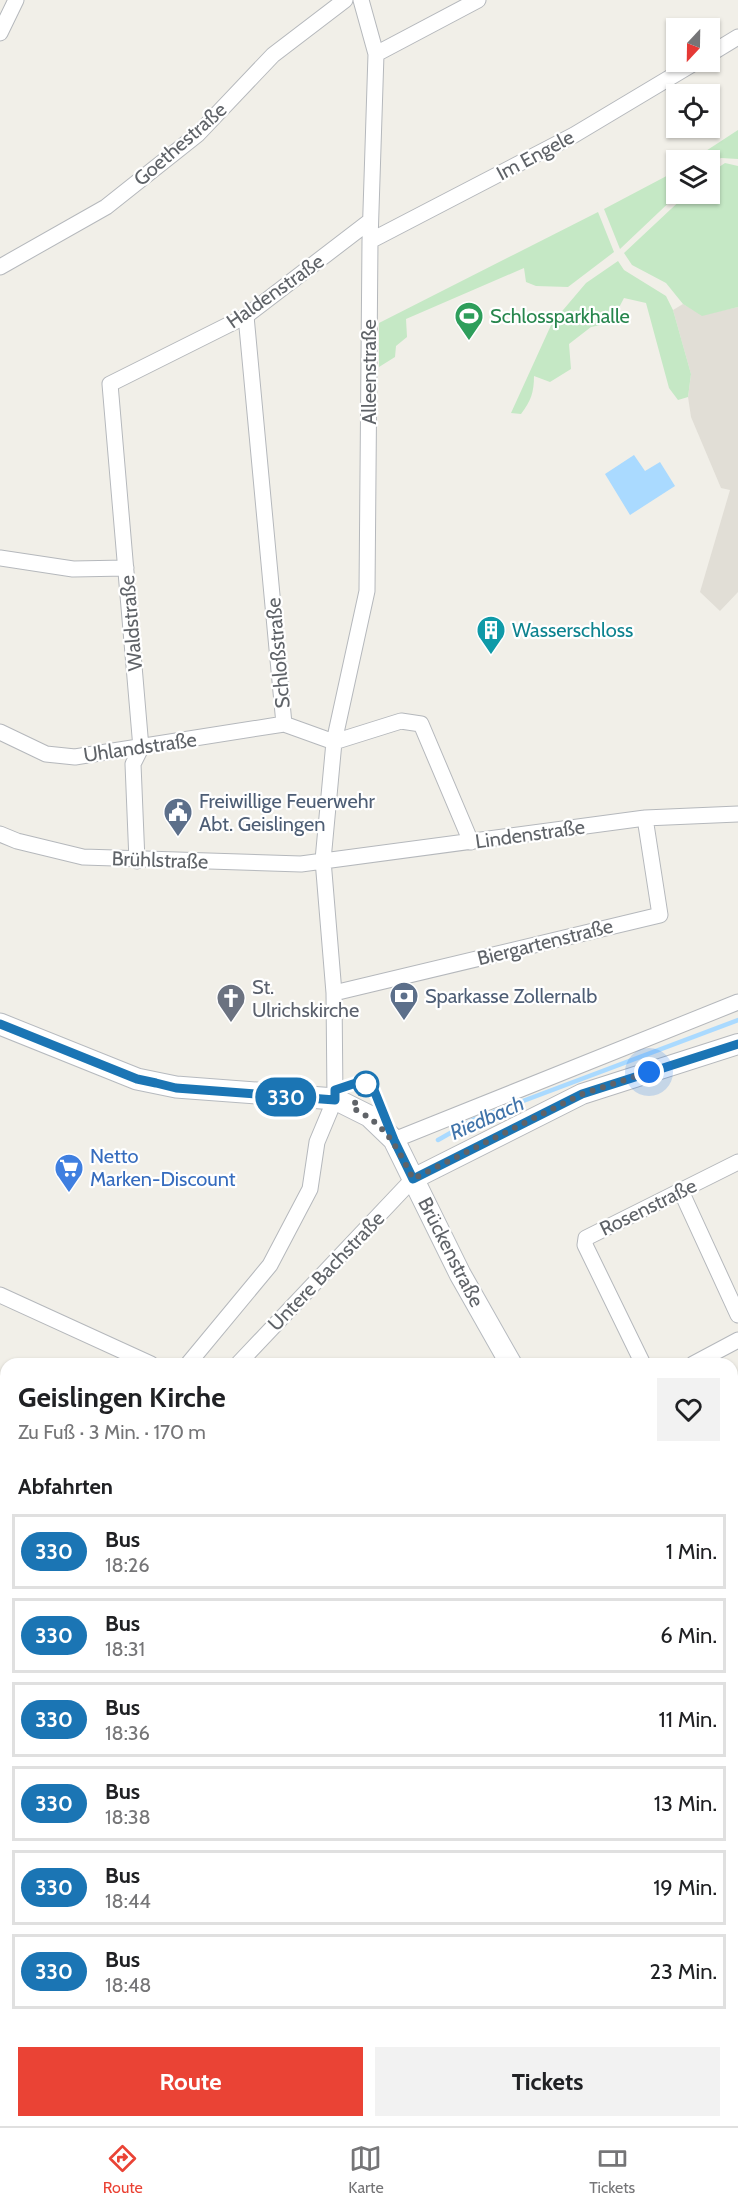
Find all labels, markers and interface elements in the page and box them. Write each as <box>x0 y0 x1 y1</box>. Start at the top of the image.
north arrow <box>666 18 720 72</box>
map controls <box>666 18 720 204</box>
button: locate <box>666 84 720 138</box>
street label: Goethestraße <box>129 97 231 191</box>
street label: Im Engele <box>492 125 578 185</box>
button: layers <box>666 150 720 204</box>
street label: Haldenstraße <box>222 249 328 333</box>
sports icon: Schlossparkhalle <box>453 300 485 342</box>
place label: Schlossparkhalle <box>490 304 630 328</box>
street label: Alleenstraße <box>357 319 381 425</box>
street label: Waldstraße <box>115 574 147 672</box>
street label: Schloßstraße <box>261 597 295 709</box>
building icon: Wasserschloss <box>475 614 507 656</box>
place label: Wasserschloss <box>512 618 633 642</box>
street label: Uhlandstraße <box>82 727 198 767</box>
place label: Freiwillige Feuerwehr Abt. Geislingen <box>199 789 376 836</box>
public building icon: Freiwillige Feuerwehr Abt. Geislingen <box>162 796 194 838</box>
street label: Lindenstraße <box>474 814 586 854</box>
street label: Brühlstraße <box>111 846 209 874</box>
street label: Biergartenstraße <box>475 914 615 970</box>
place label: St. Ulrichskirche <box>252 975 359 1022</box>
bank icon: Sparkasse Zollernalb <box>388 980 420 1022</box>
church icon: St. Ulrichskirche <box>215 982 247 1024</box>
place label: Sparkasse Zollernalb <box>425 984 597 1008</box>
your location <box>634 1057 664 1087</box>
unlabelled marker <box>353 1071 379 1097</box>
line badge: 330 <box>252 1078 320 1116</box>
text: 330 <box>267 1085 305 1110</box>
water label: Riedbach <box>446 1090 528 1145</box>
place label: Netto Marken-Discount <box>90 1144 236 1191</box>
supermarket icon: Netto Marken-Discount <box>53 1152 85 1194</box>
street label: Rosenstraße <box>596 1173 700 1241</box>
street label: Brückenstraße <box>413 1193 489 1311</box>
street label: Untere Bachstraße <box>263 1206 389 1336</box>
button: heart <box>657 1378 720 1441</box>
text: Geislingen Kirche <box>18 1380 226 1414</box>
text: Zu Fuß · 3 Min. · 170 m <box>18 1420 206 1444</box>
text: Abfahrten <box>18 1473 113 1500</box>
text: Bus <box>105 1526 140 1553</box>
text: 1 Min. <box>666 1538 717 1565</box>
text: 330 <box>35 1539 73 1564</box>
text: 18:26 <box>105 1553 150 1577</box>
text: Bus <box>105 1610 140 1637</box>
text: 6 Min. <box>660 1622 717 1649</box>
text: 330 <box>35 1623 73 1648</box>
text: 18:31 <box>105 1637 145 1661</box>
text: Bus <box>105 1694 140 1721</box>
text: 11 Min. <box>659 1706 717 1733</box>
text: 330 <box>35 1707 73 1732</box>
text: 18:36 <box>105 1721 150 1745</box>
text: Bus <box>105 1778 140 1805</box>
text: 13 Min. <box>654 1790 717 1817</box>
text: 330 <box>35 1791 73 1816</box>
text: 18:38 <box>105 1805 151 1829</box>
text: Bus <box>105 1862 140 1889</box>
text: 19 Min. <box>653 1874 717 1901</box>
text: 330 <box>35 1875 73 1900</box>
text: 18:44 <box>105 1889 151 1913</box>
text: Bus <box>105 1946 140 1973</box>
text: 23 Min. <box>649 1958 717 1985</box>
text: 330 <box>35 1959 73 1984</box>
text: 18:48 <box>105 1973 151 1997</box>
button: Route <box>18 2047 363 2116</box>
button: Tickets <box>375 2047 720 2116</box>
tab: Route <box>103 2142 143 2197</box>
tab: Karte <box>348 2142 384 2197</box>
tab: Tickets <box>589 2142 635 2197</box>

